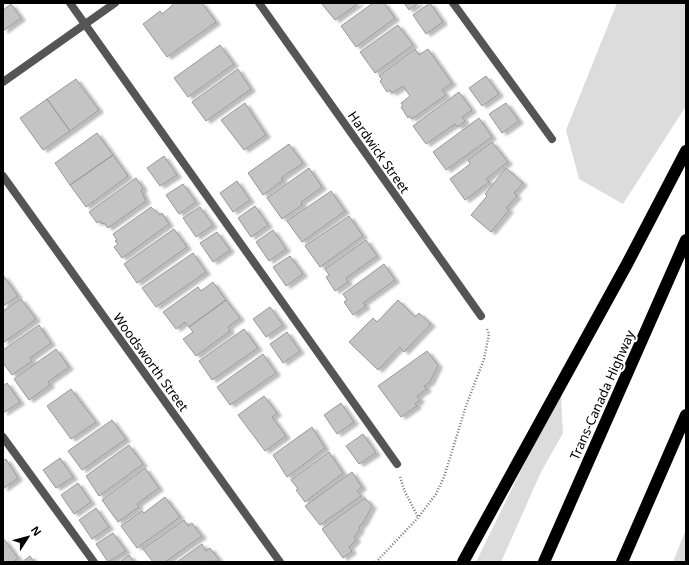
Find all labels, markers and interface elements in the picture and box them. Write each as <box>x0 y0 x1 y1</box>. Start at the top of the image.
street label: Hardwick Street <box>344 107 414 197</box>
street label: Woodsworth Street <box>109 309 193 415</box>
street label: Trans-Canada Highway <box>565 327 639 463</box>
north arrow <box>8 517 48 557</box>
text: N <box>28 523 45 539</box>

